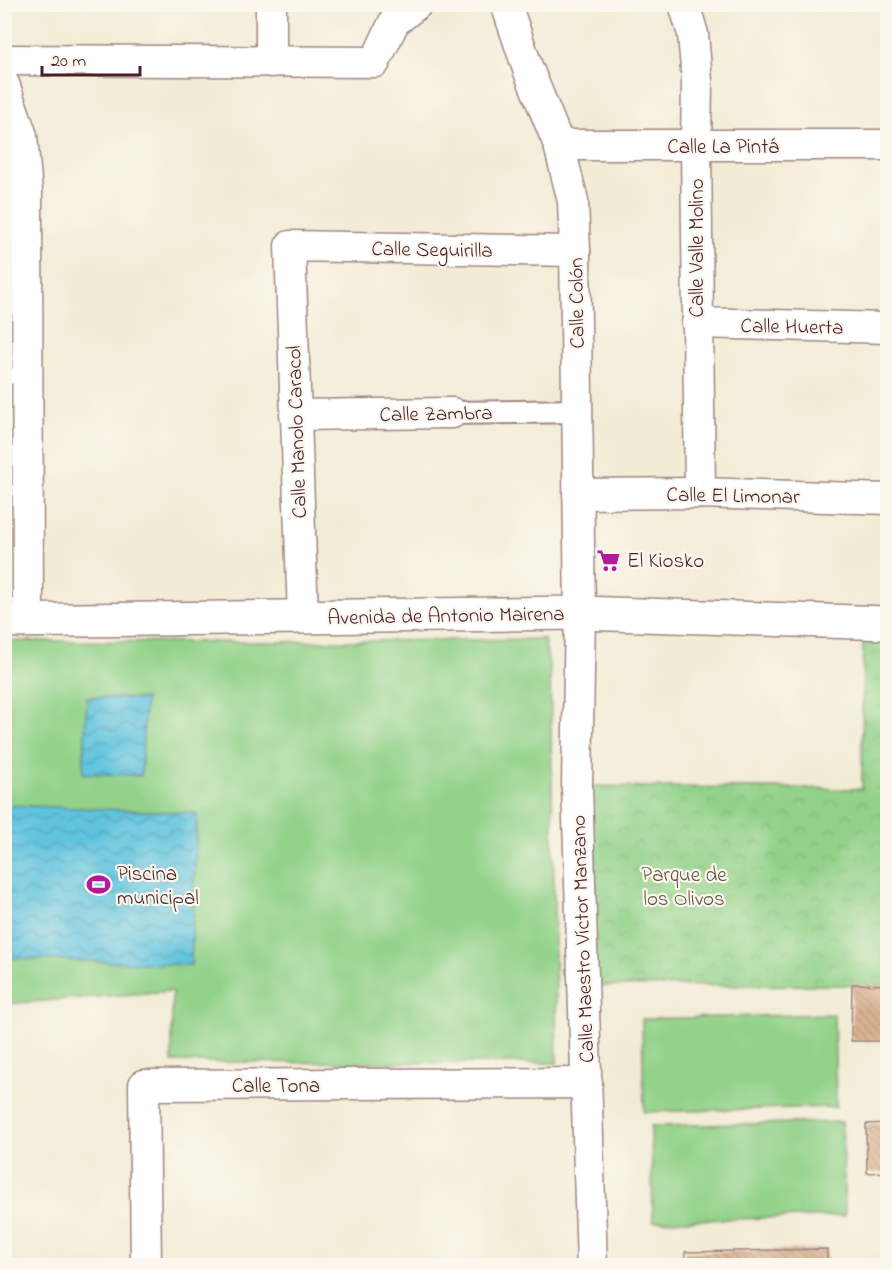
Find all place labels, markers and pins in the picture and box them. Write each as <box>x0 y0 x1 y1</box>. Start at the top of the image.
supermarket icon: El Kiosko <box>596 547 622 573</box>
place label: El Kiosko <box>627 547 704 577</box>
place label: Piscina municipal <box>117 860 199 914</box>
sports icon: Piscina municipal <box>86 872 112 898</box>

